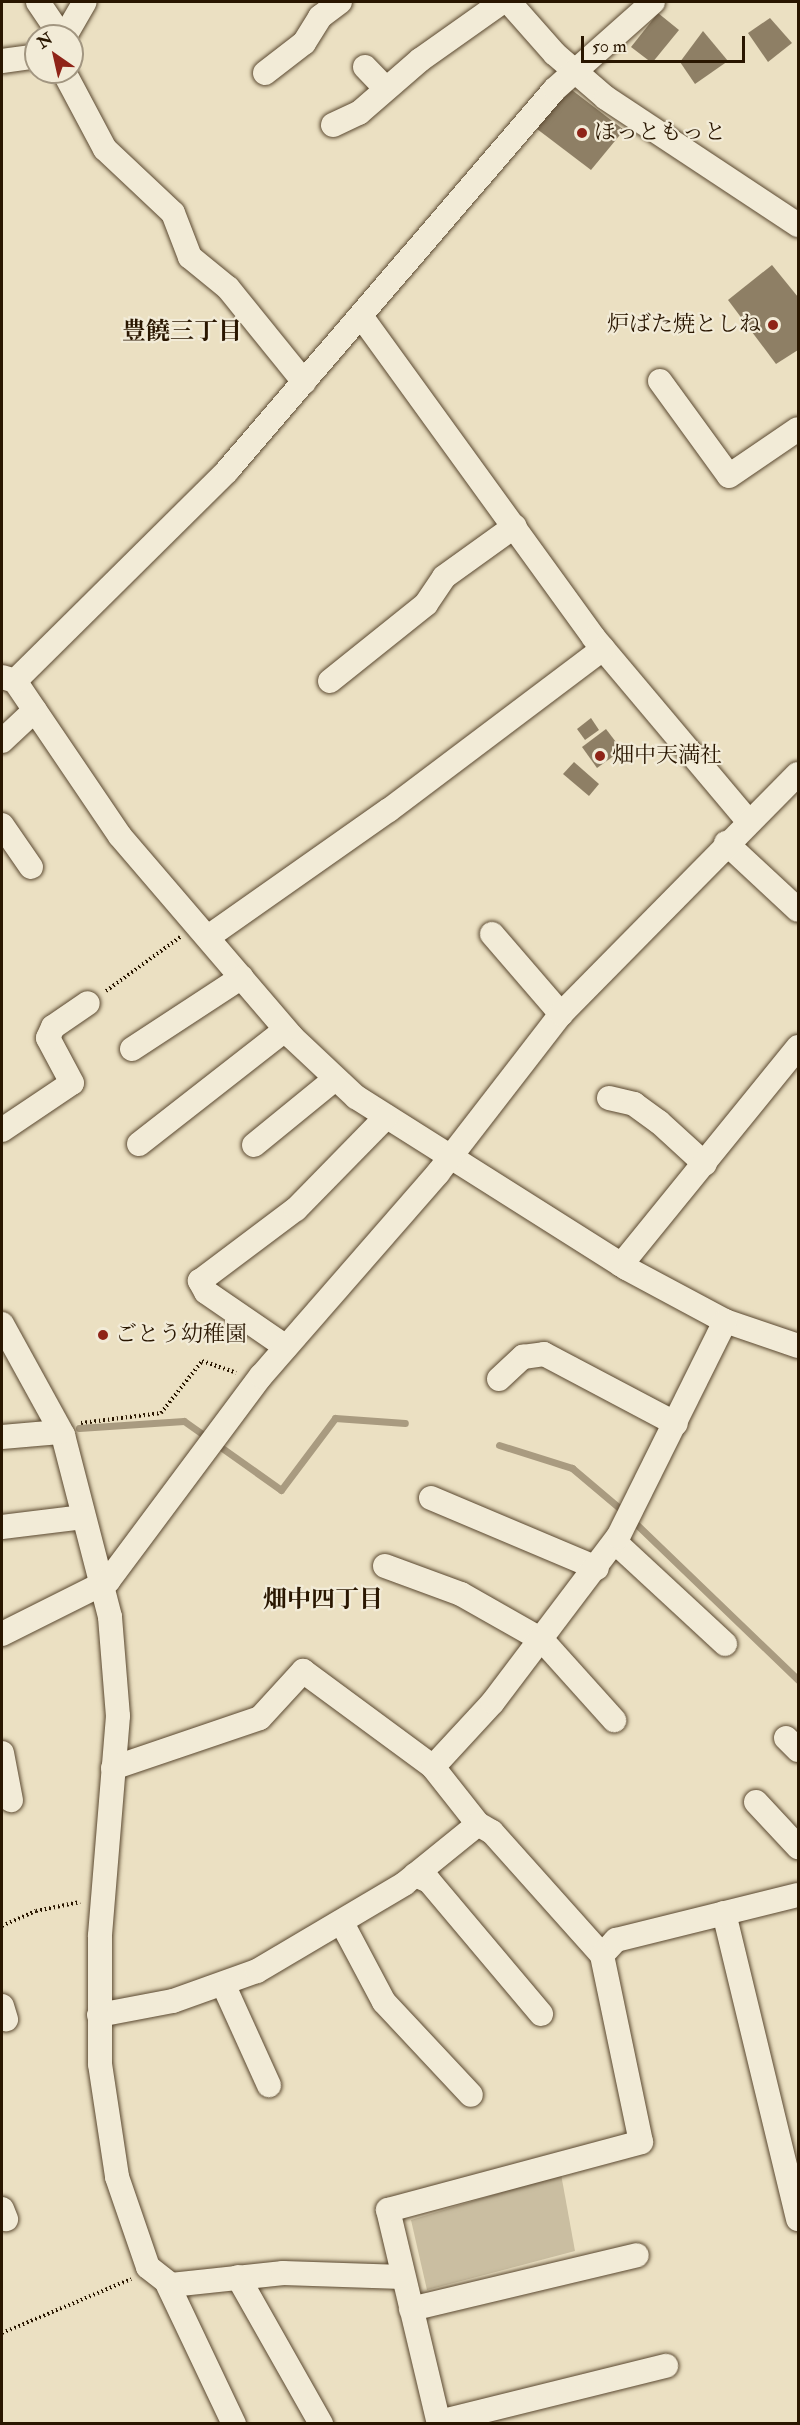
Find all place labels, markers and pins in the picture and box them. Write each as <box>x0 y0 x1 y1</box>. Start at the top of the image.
place label: ほっともっと <box>594 120 726 146</box>
marker: ほっともっと <box>575 126 589 140</box>
place label: 炉ばた焼としね <box>607 312 761 338</box>
marker: 炉ばた焼としね <box>766 318 780 332</box>
place label: 畑中天満社 <box>612 743 722 769</box>
marker: 畑中天満社 <box>593 749 607 763</box>
place label: ごとう幼稚園 <box>115 1322 247 1348</box>
marker: ごとう幼稚園 <box>96 1328 110 1342</box>

